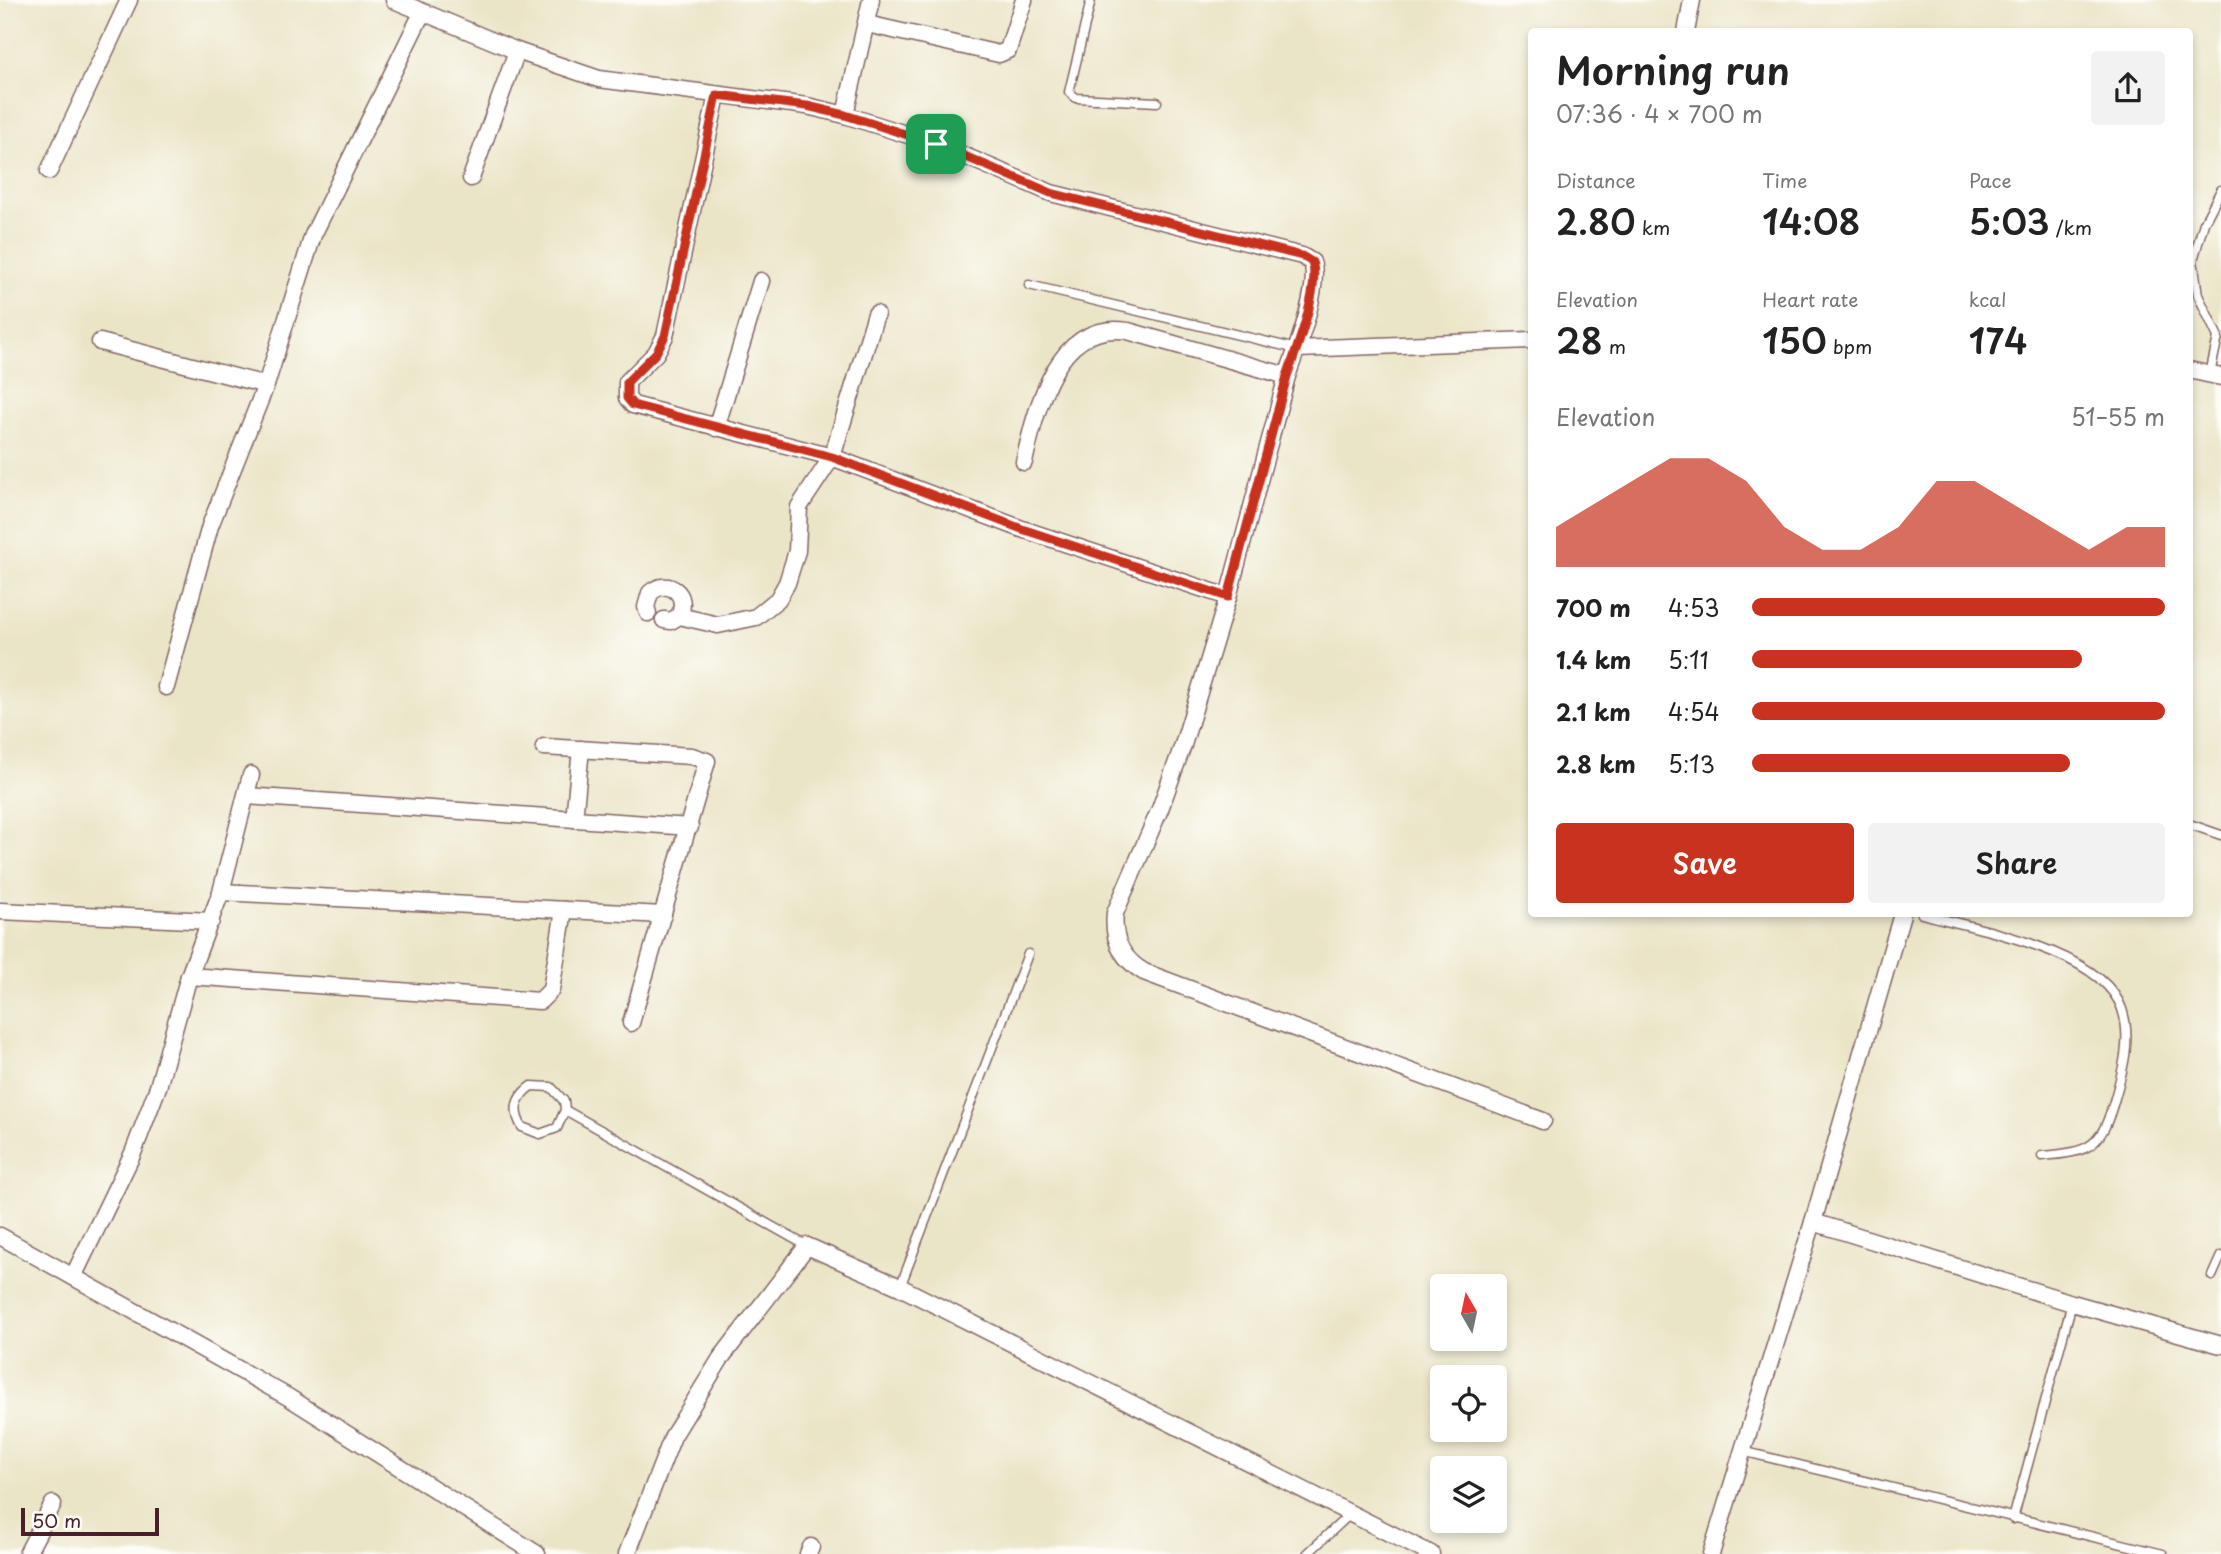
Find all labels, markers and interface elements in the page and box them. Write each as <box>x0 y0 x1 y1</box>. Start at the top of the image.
text: Morning run <box>1556 41 1790 98</box>
button: share <box>2091 51 2165 125</box>
text: 07:36 · 4 × 700 m <box>1556 96 1763 131</box>
pin <box>906 114 966 174</box>
icon: arrive <box>917 125 955 163</box>
text: Distance <box>1556 166 1636 194</box>
text: Time <box>1762 166 1807 194</box>
text: Pace <box>1969 166 2012 194</box>
text: 2.80 <box>1556 194 1636 247</box>
text: 14:08 <box>1762 194 1860 247</box>
text: 5:03 <box>1969 194 2050 247</box>
text: km <box>1636 213 1670 241</box>
text: /km <box>2050 213 2092 241</box>
text: Elevation <box>1556 285 1638 313</box>
text: Heart rate <box>1762 285 1858 313</box>
text: kcal <box>1969 285 2007 313</box>
text: 28 <box>1556 313 1603 366</box>
text: 150 <box>1762 313 1827 366</box>
text: 174 <box>1969 313 2028 366</box>
text: m <box>1603 332 1626 360</box>
text: bpm <box>1827 332 1872 360</box>
text: Elevation <box>1556 399 1655 434</box>
text: 51–55 m <box>2071 399 2165 434</box>
text: 700 m <box>1556 590 1631 625</box>
text: 4:53 <box>1668 590 1719 625</box>
text: 1.4 km <box>1556 642 1631 677</box>
text: 5:11 <box>1668 642 1709 677</box>
text: 2.1 km <box>1556 694 1631 729</box>
text: 4:54 <box>1668 694 1720 729</box>
text: 2.8 km <box>1556 746 1636 781</box>
text: 5:13 <box>1668 746 1715 781</box>
button: Save <box>1556 823 1854 903</box>
button: Share <box>1868 823 2165 903</box>
north arrow <box>1430 1274 1507 1351</box>
map controls <box>1430 1274 1507 1533</box>
button: locate <box>1430 1365 1507 1442</box>
button: layers <box>1430 1456 1507 1533</box>
scale bar <box>21 1505 159 1537</box>
text: 50 m <box>32 1506 81 1534</box>

